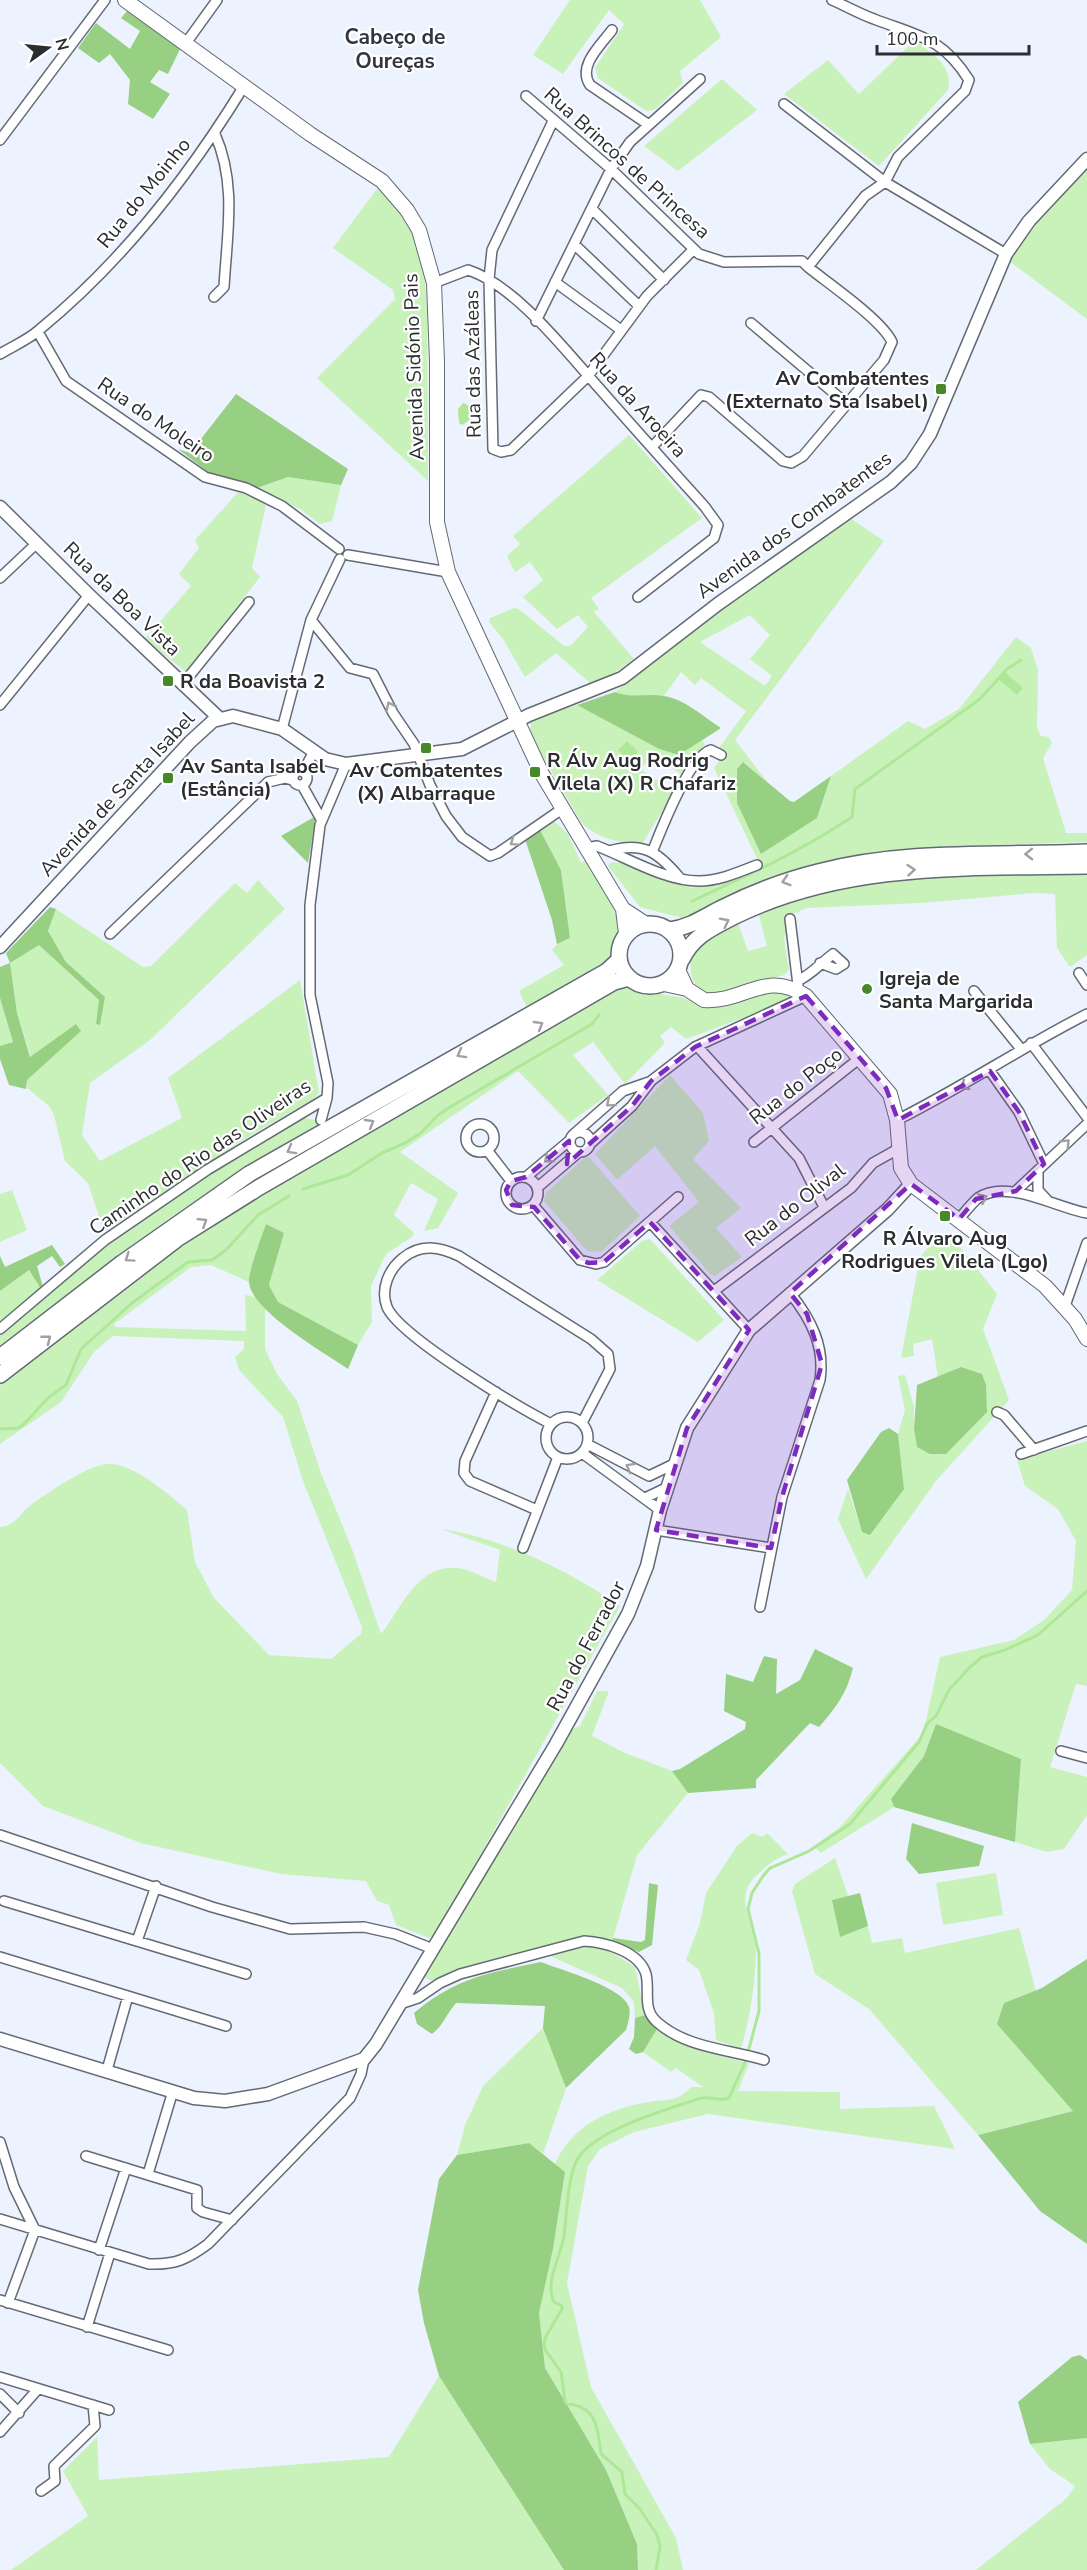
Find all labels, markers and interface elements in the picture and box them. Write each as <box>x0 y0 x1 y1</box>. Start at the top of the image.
north arrow <box>18 18 78 78</box>
scale bar <box>877 18 1028 56</box>
district label: Cabeço de Oureças <box>345 23 445 75</box>
text: 100 m <box>886 27 938 51</box>
text: N <box>49 36 74 53</box>
street label: Rua Brincos de Princesa <box>538 81 716 245</box>
street label: Rua do Moinho <box>91 132 197 254</box>
street label: Avenida Sidónio Pais <box>397 273 431 461</box>
street label: Rua das Azáleas <box>458 290 488 438</box>
street label: Rua da Aroeira <box>583 346 693 464</box>
place label: Av Combatentes (Externato Sta Isabel) <box>725 365 929 415</box>
street label: Rua do Moleiro <box>92 371 220 469</box>
marker: Av Combatentes (Externato Sta Isabel) <box>934 382 948 396</box>
street label: Avenida dos Combatentes <box>691 445 897 605</box>
street label: Rua da Boa Vista <box>57 536 187 662</box>
place label: R da Boavista 2 <box>180 668 325 695</box>
marker: R da Boavista 2 <box>161 674 175 688</box>
one-way arrow <box>386 702 398 713</box>
street label: Avenida de Santa Isabel <box>33 706 201 882</box>
marker: Av Combatentes (X) Albarraque <box>419 741 433 755</box>
place label: R Álv Aug Rodrig Vilela (X) R Chafariz <box>546 747 736 797</box>
place label: Av Santa Isabel (Estância) <box>180 753 326 803</box>
place label: Av Combatentes (X) Albarraque <box>349 757 503 807</box>
marker: R Álv Aug Rodrig Vilela (X) R Chafariz <box>528 765 542 779</box>
marker: Av Santa Isabel (Estância) <box>161 771 175 785</box>
one-way arrow <box>509 835 520 846</box>
one-way arrow <box>1024 848 1033 860</box>
one-way arrow <box>907 864 916 877</box>
one-way arrow <box>781 874 792 887</box>
one-way arrow <box>718 917 729 929</box>
place label: Igreja de Santa Margarida <box>879 965 1033 1015</box>
marker: Igreja de Santa Margarida <box>860 982 874 996</box>
one-way arrow <box>533 1021 543 1032</box>
street label: Rua do Poço <box>744 1041 848 1131</box>
one-way arrow <box>457 1047 467 1058</box>
street label: Caminho do Rio das Oliveiras <box>84 1072 316 1242</box>
one-way arrow <box>960 1078 970 1090</box>
one-way arrow <box>606 1096 617 1107</box>
one-way arrow <box>364 1119 374 1130</box>
one-way arrow <box>1059 1139 1070 1150</box>
one-way arrow <box>287 1143 298 1154</box>
one-way arrow <box>544 1151 555 1162</box>
street label: Rua do Olival <box>739 1157 851 1253</box>
one-way arrow <box>977 1193 988 1205</box>
marker: R Álvaro Aug Rodrigues Vilela (Lgo) <box>938 1209 952 1223</box>
one-way arrow <box>196 1219 207 1230</box>
place label: R Álvaro Aug Rodrigues Vilela (Lgo) <box>841 1225 1049 1275</box>
one-way arrow <box>125 1251 136 1262</box>
one-way arrow <box>40 1336 51 1347</box>
one-way arrow <box>626 1463 636 1474</box>
street label: Rua do Ferrador <box>540 1576 632 1716</box>

